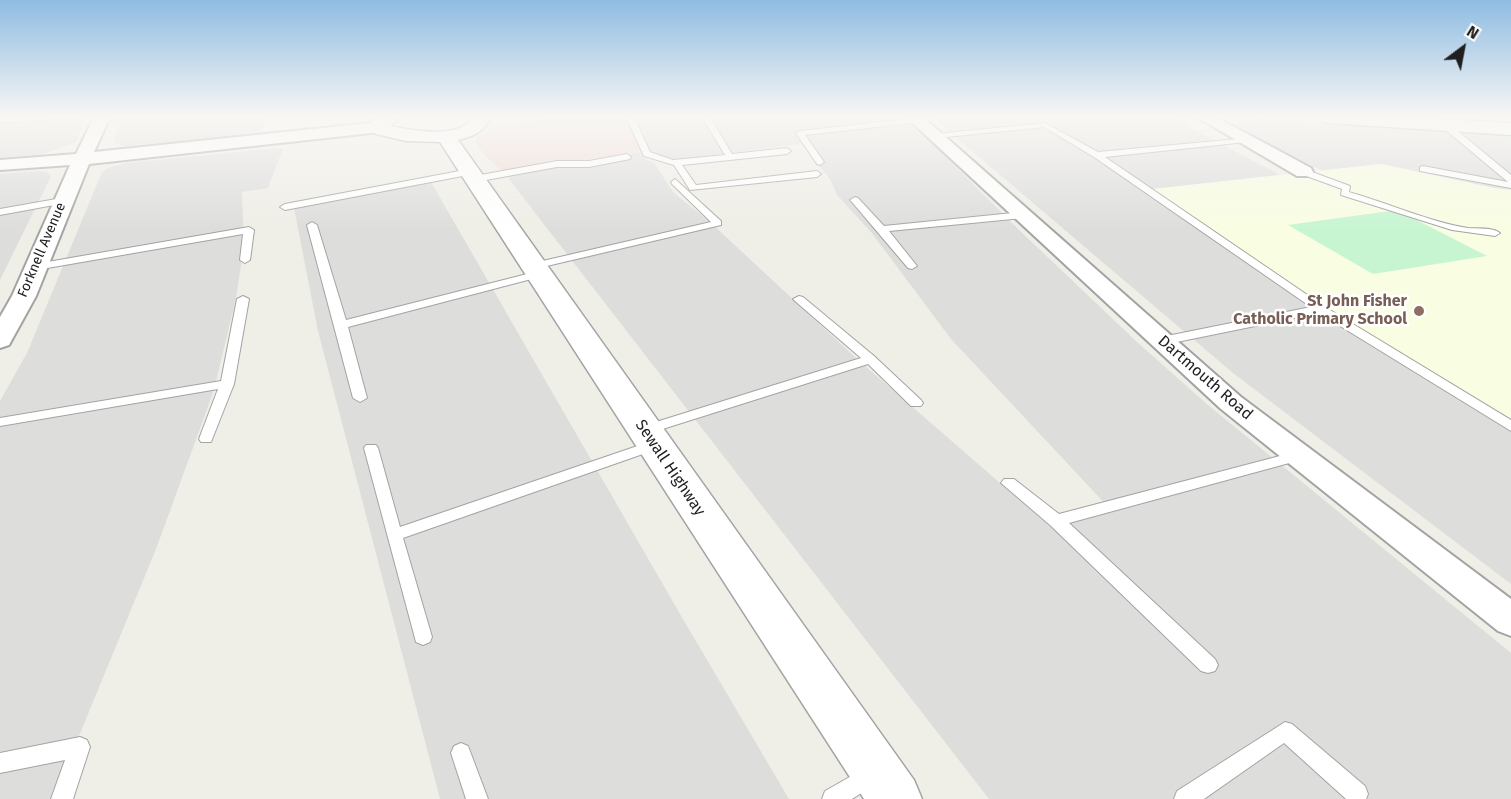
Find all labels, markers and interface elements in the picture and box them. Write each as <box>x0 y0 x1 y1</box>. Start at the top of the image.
north arrow <box>1433 18 1493 78</box>
text: N <box>1463 21 1482 43</box>
street label: Forknell Avenue <box>14 200 70 300</box>
place label: St John Fisher Catholic Primary School <box>1233 292 1407 330</box>
marker: St John Fisher Catholic Primary School <box>1412 304 1426 318</box>
street label: Dartmouth Road <box>1154 332 1256 424</box>
street label: Sewall Highway <box>631 416 709 520</box>

